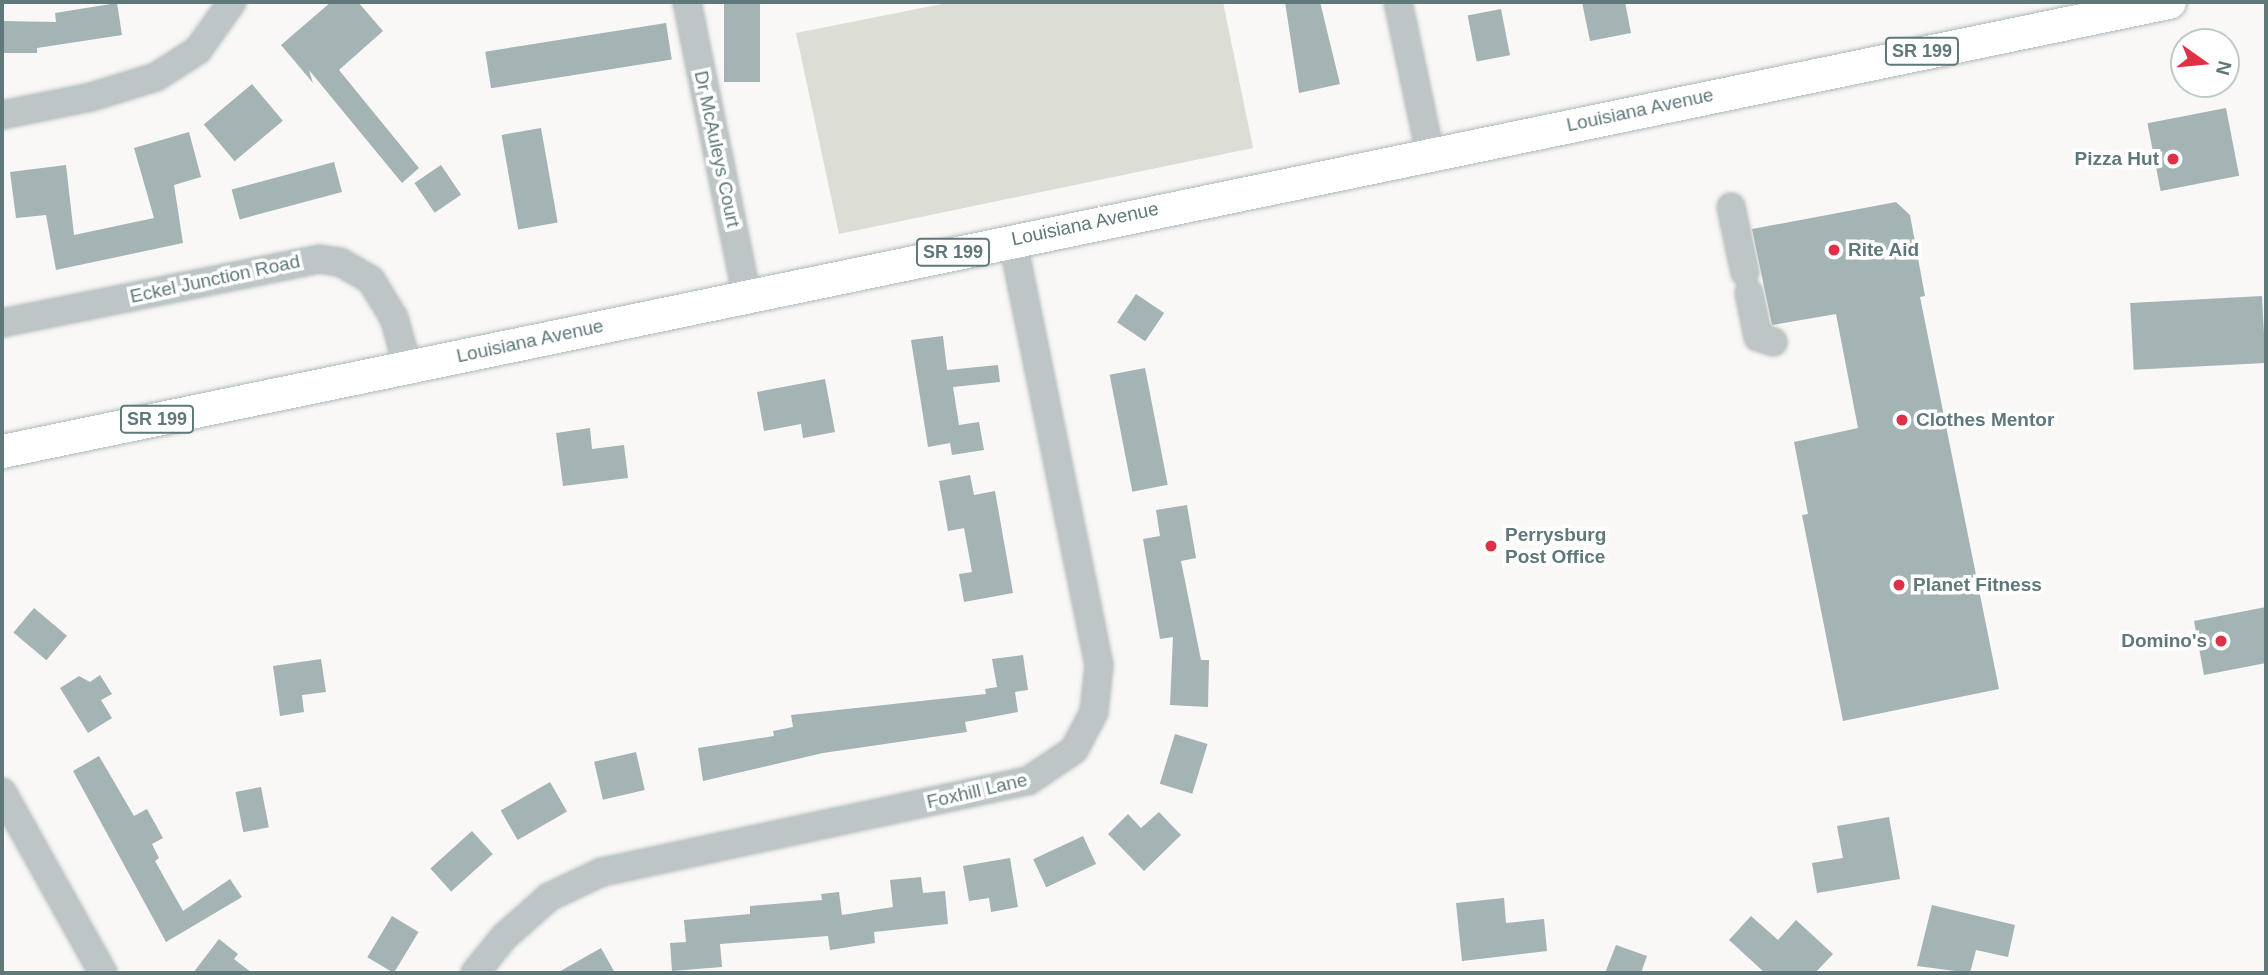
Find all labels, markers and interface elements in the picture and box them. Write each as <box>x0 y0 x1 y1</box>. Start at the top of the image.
north arrow <box>2170 28 2240 98</box>
road number: SR 199 <box>1884 36 1960 66</box>
text: N <box>2212 59 2236 77</box>
street label: Dr McAuleys Court <box>689 69 745 229</box>
street label: Louisiana Avenue <box>1564 83 1716 137</box>
place label: Pizza Hut <box>2075 148 2159 170</box>
marker: Pizza Hut <box>2165 151 2181 167</box>
street label: Louisiana Avenue <box>1009 197 1161 251</box>
road number: SR 199 <box>914 238 992 266</box>
place label: Rite Aid <box>1848 239 1920 261</box>
marker: Rite Aid <box>1826 242 1842 258</box>
street label: Eckel Junction Road <box>128 250 302 308</box>
street label: Louisiana Avenue <box>454 314 606 368</box>
road number: SR 199 <box>118 404 196 433</box>
place label: Clothes Mentor <box>1916 409 2054 431</box>
marker: Clothes Mentor <box>1894 412 1910 428</box>
place label: Perrysburg Post Office <box>1505 524 1606 568</box>
marker: Perrysburg Post Office <box>1483 538 1499 554</box>
place label: Planet Fitness <box>1913 574 2042 596</box>
marker: Planet Fitness <box>1891 577 1907 593</box>
place label: Domino's <box>2121 630 2207 652</box>
marker: Domino's <box>2213 633 2229 649</box>
street label: Foxhill Lane <box>925 768 1029 814</box>

